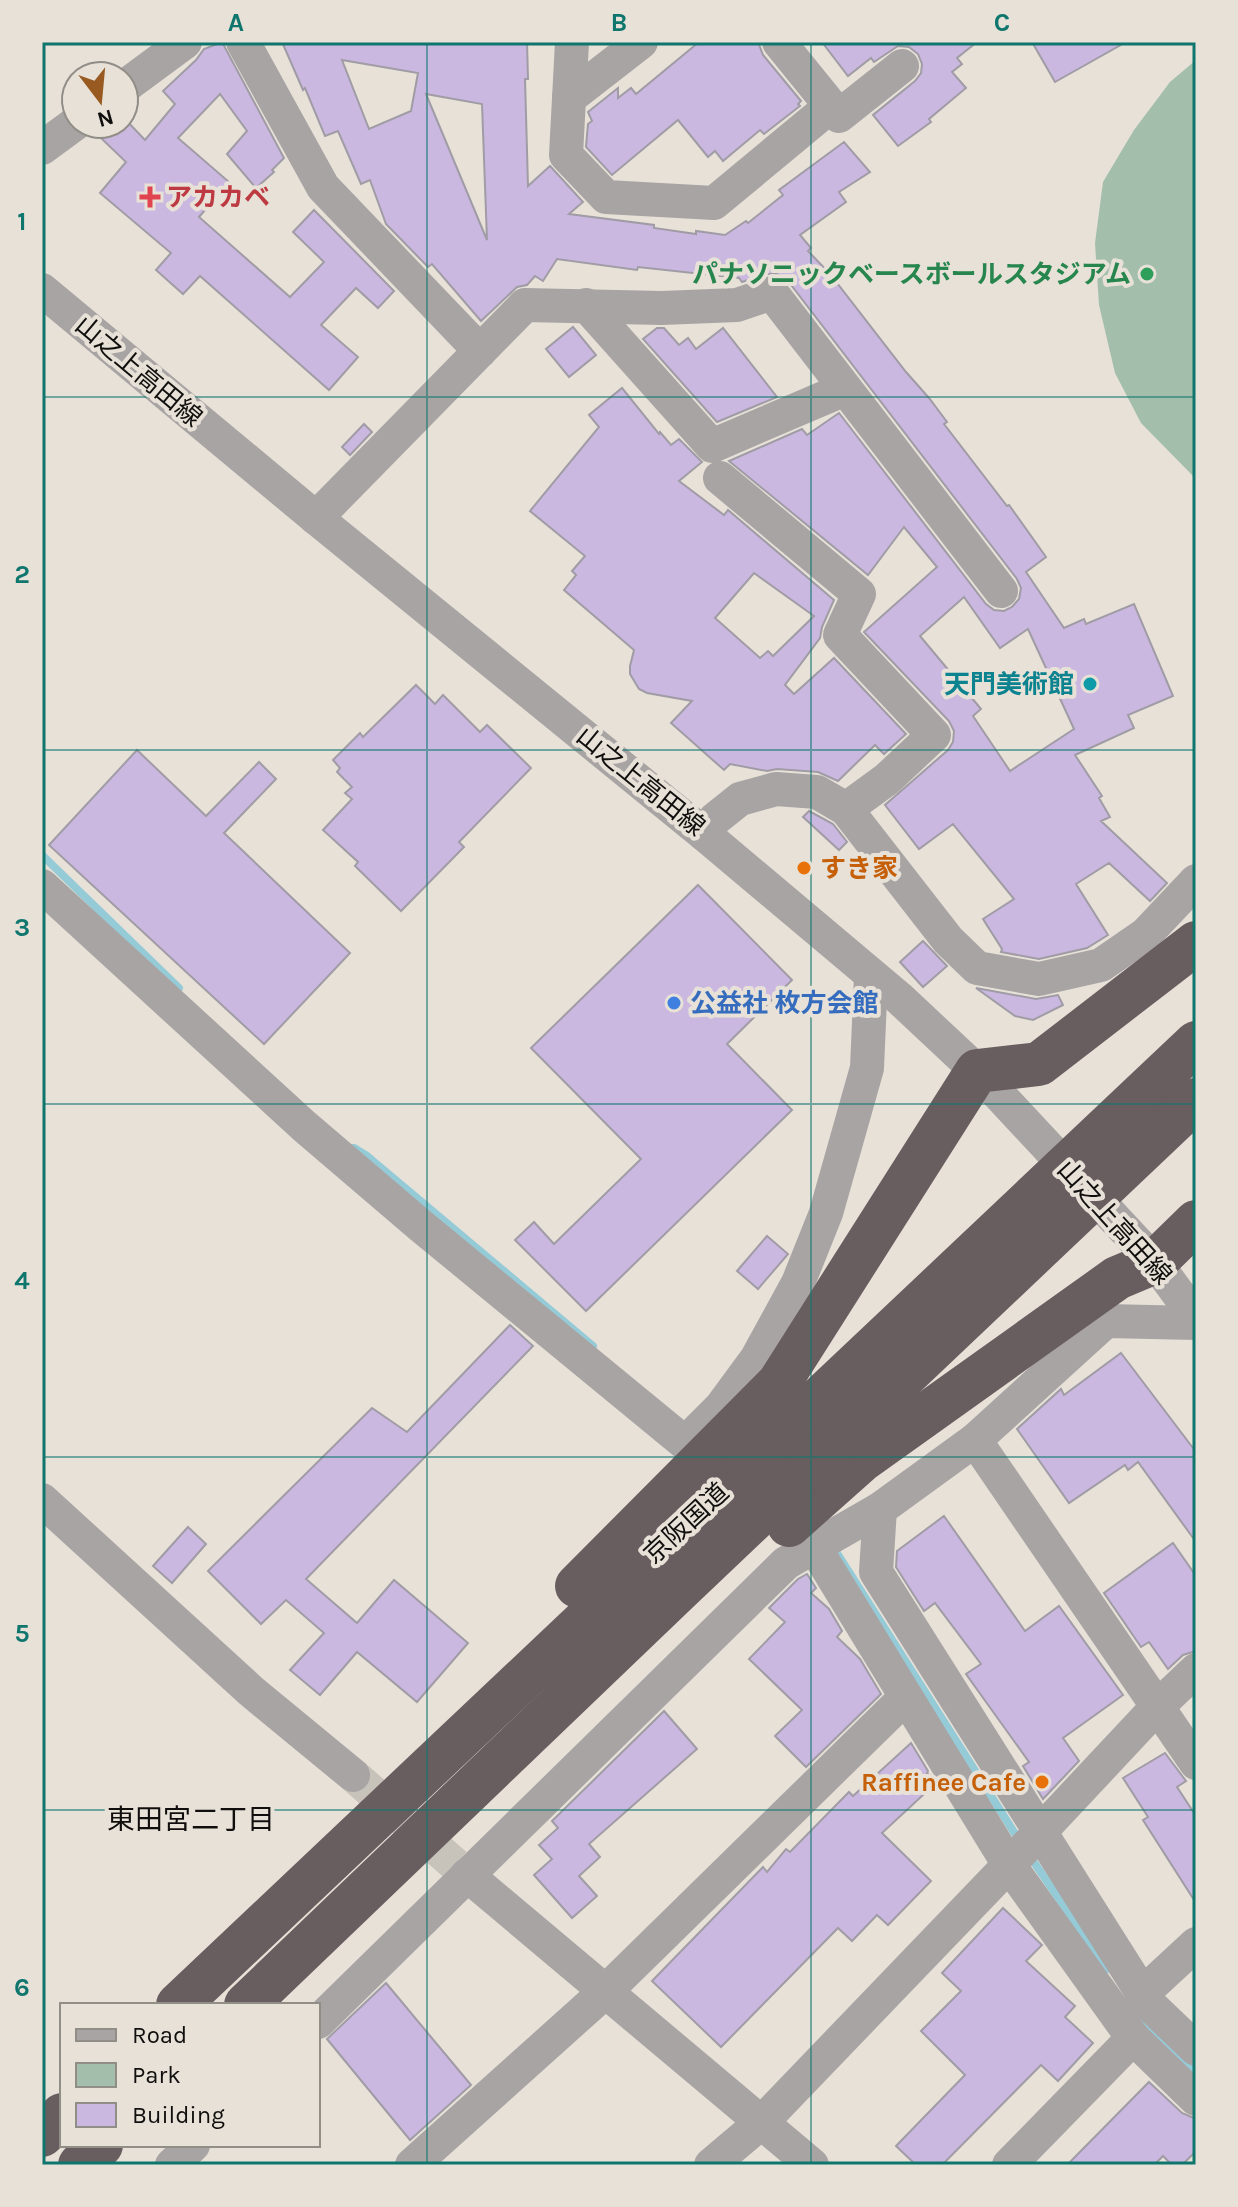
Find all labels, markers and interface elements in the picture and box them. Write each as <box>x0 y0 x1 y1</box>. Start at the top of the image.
text: A <box>228 7 244 38</box>
text: B <box>611 7 627 38</box>
text: C <box>994 7 1010 38</box>
north arrow <box>60 60 140 140</box>
text: N <box>94 104 116 133</box>
place label: アカカベ <box>166 182 270 213</box>
marker: アカカベ <box>141 188 159 206</box>
text: 1 <box>17 206 27 237</box>
place label: パナソニックベースボールスタジアム <box>692 259 1131 290</box>
marker: パナソニックベースボールスタジアム <box>1138 265 1156 283</box>
street label: 山之上高田線 <box>69 309 208 433</box>
text: 2 <box>14 559 30 590</box>
place label: 天門美術館 <box>944 669 1074 700</box>
marker: 天門美術館 <box>1081 675 1099 693</box>
street label: 山之上高田線 <box>570 720 711 843</box>
place label: すき家 <box>820 853 898 884</box>
marker: すき家 <box>795 859 813 877</box>
text: 3 <box>14 912 30 943</box>
place label: 公益社 枚方会館 <box>690 988 879 1019</box>
marker: 公益社 枚方会館 <box>665 994 683 1012</box>
street label: 山之上高田線 <box>1051 1154 1178 1291</box>
text: 4 <box>14 1265 30 1296</box>
street label: 京阪国道 <box>638 1477 735 1570</box>
text: 5 <box>14 1618 30 1649</box>
place label: Raffinee Cafe <box>861 1767 1026 1798</box>
marker: Raffinee Cafe <box>1033 1773 1051 1791</box>
district label: 東田宮二丁目 <box>107 1803 275 1836</box>
text: 6 <box>14 1972 30 2003</box>
legend <box>60 2003 320 2147</box>
text: Road <box>132 2021 187 2049</box>
text: Park <box>132 2061 181 2089</box>
text: Building <box>132 2101 225 2129</box>

